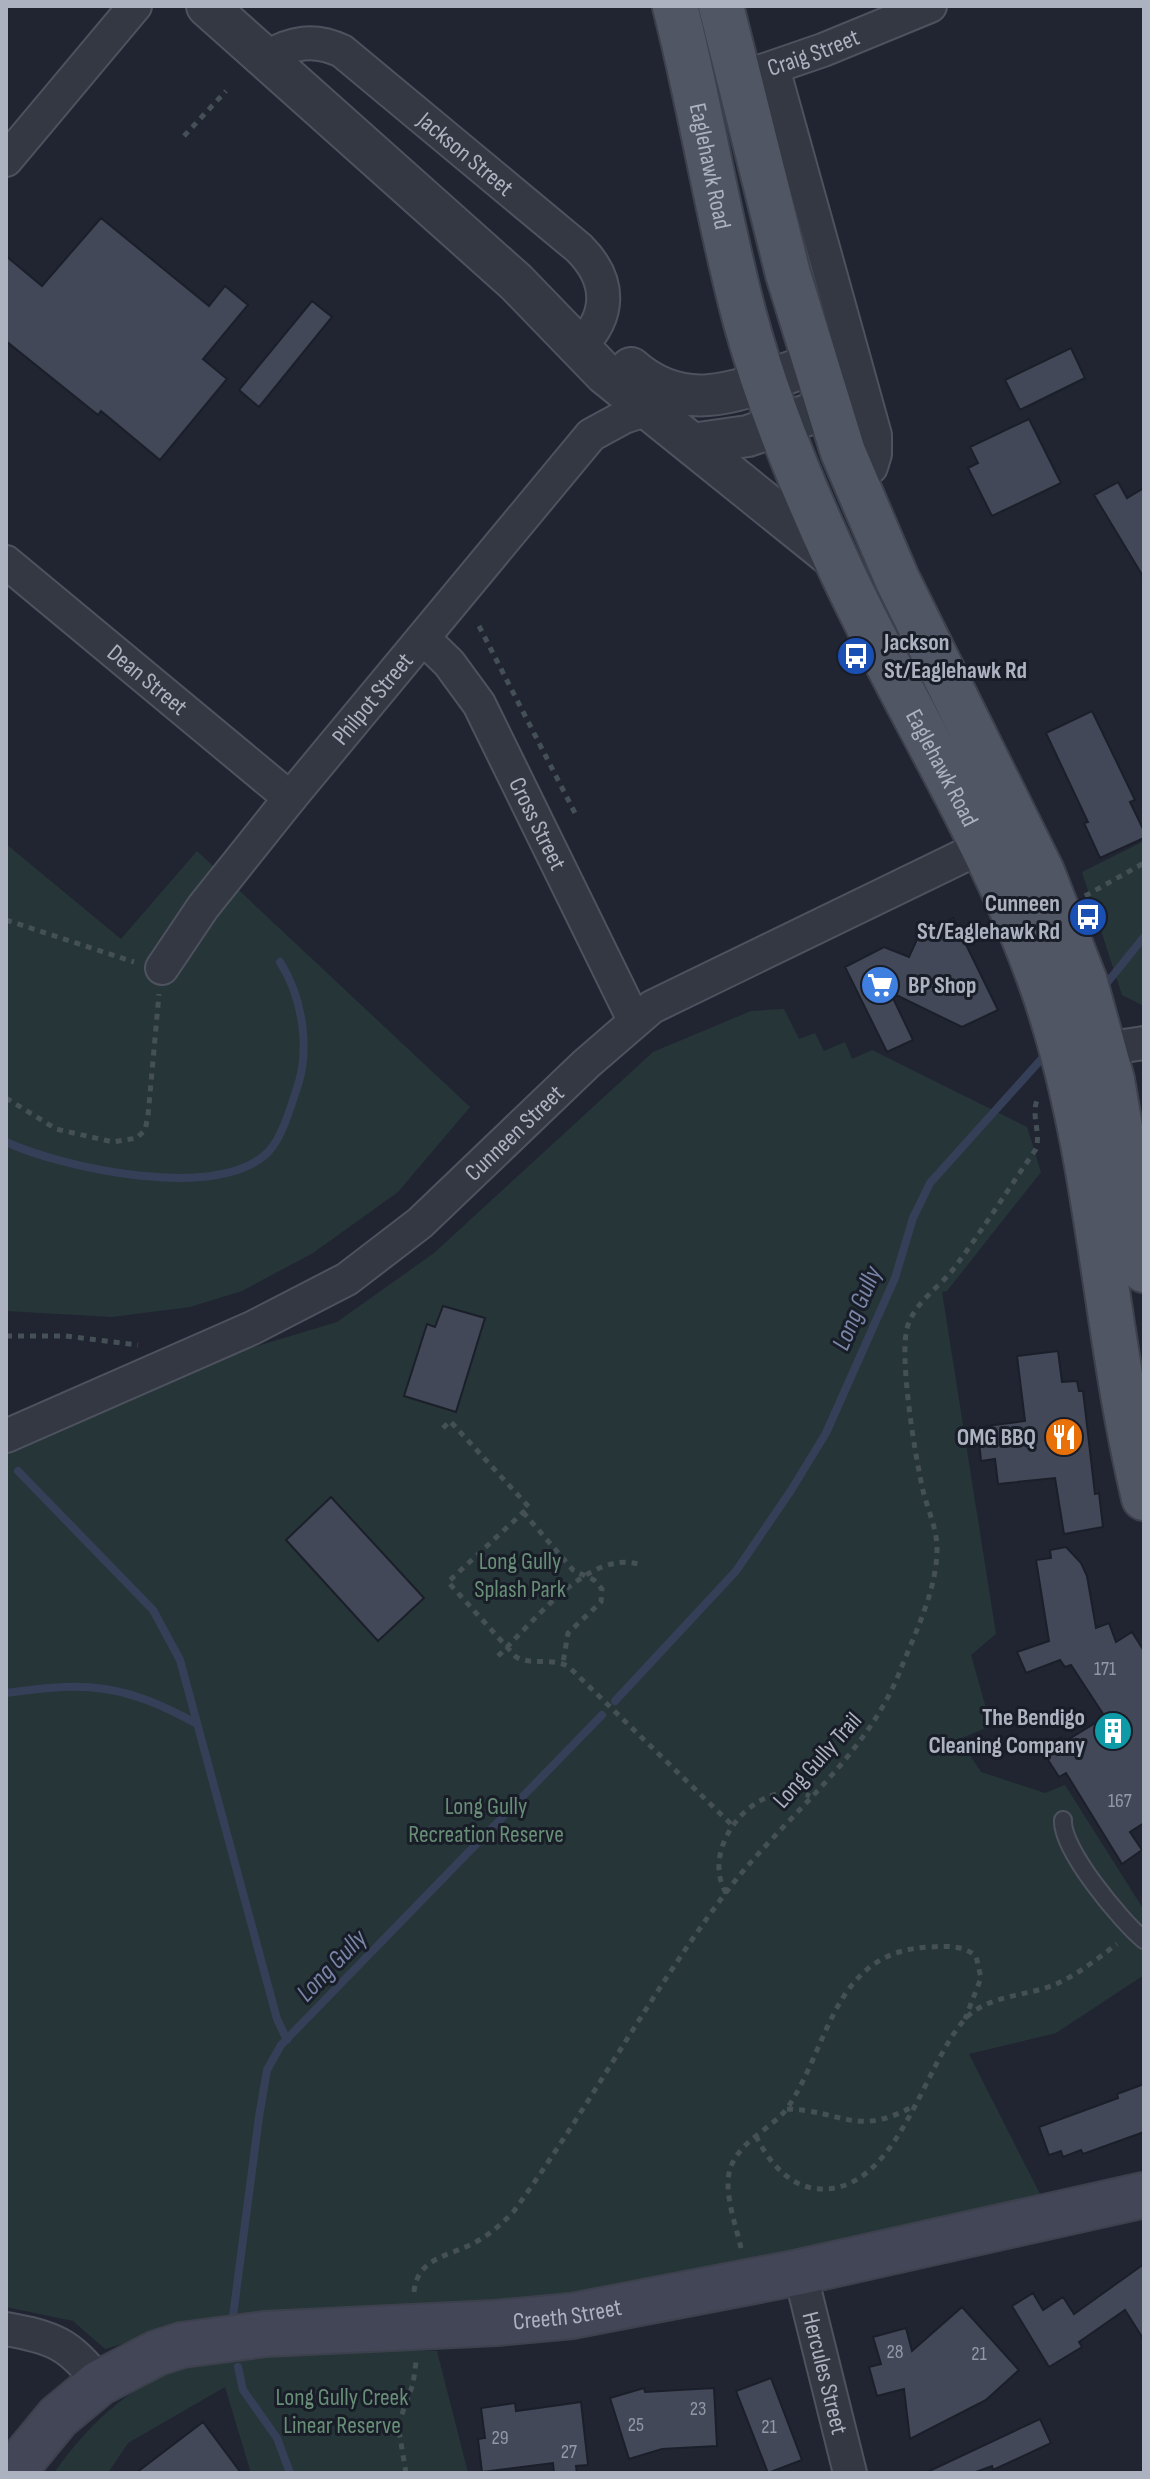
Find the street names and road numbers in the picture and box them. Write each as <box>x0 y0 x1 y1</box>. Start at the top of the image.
street label: Craig Street <box>764 23 864 83</box>
street label: Eaglehawk Road <box>683 100 737 232</box>
street label: Jackson Street <box>411 105 519 202</box>
street label: Dean Street <box>101 638 193 722</box>
street label: Philpot Street <box>326 647 419 751</box>
street label: Eaglehawk Road <box>899 704 984 831</box>
street label: Cross Street <box>502 773 572 875</box>
street label: Cunneen Street <box>459 1079 570 1187</box>
street label: Long Gully Trail <box>767 1706 868 1814</box>
street label: Creeth Street <box>512 2293 624 2336</box>
street label: Hercules Street <box>795 2309 854 2437</box>

